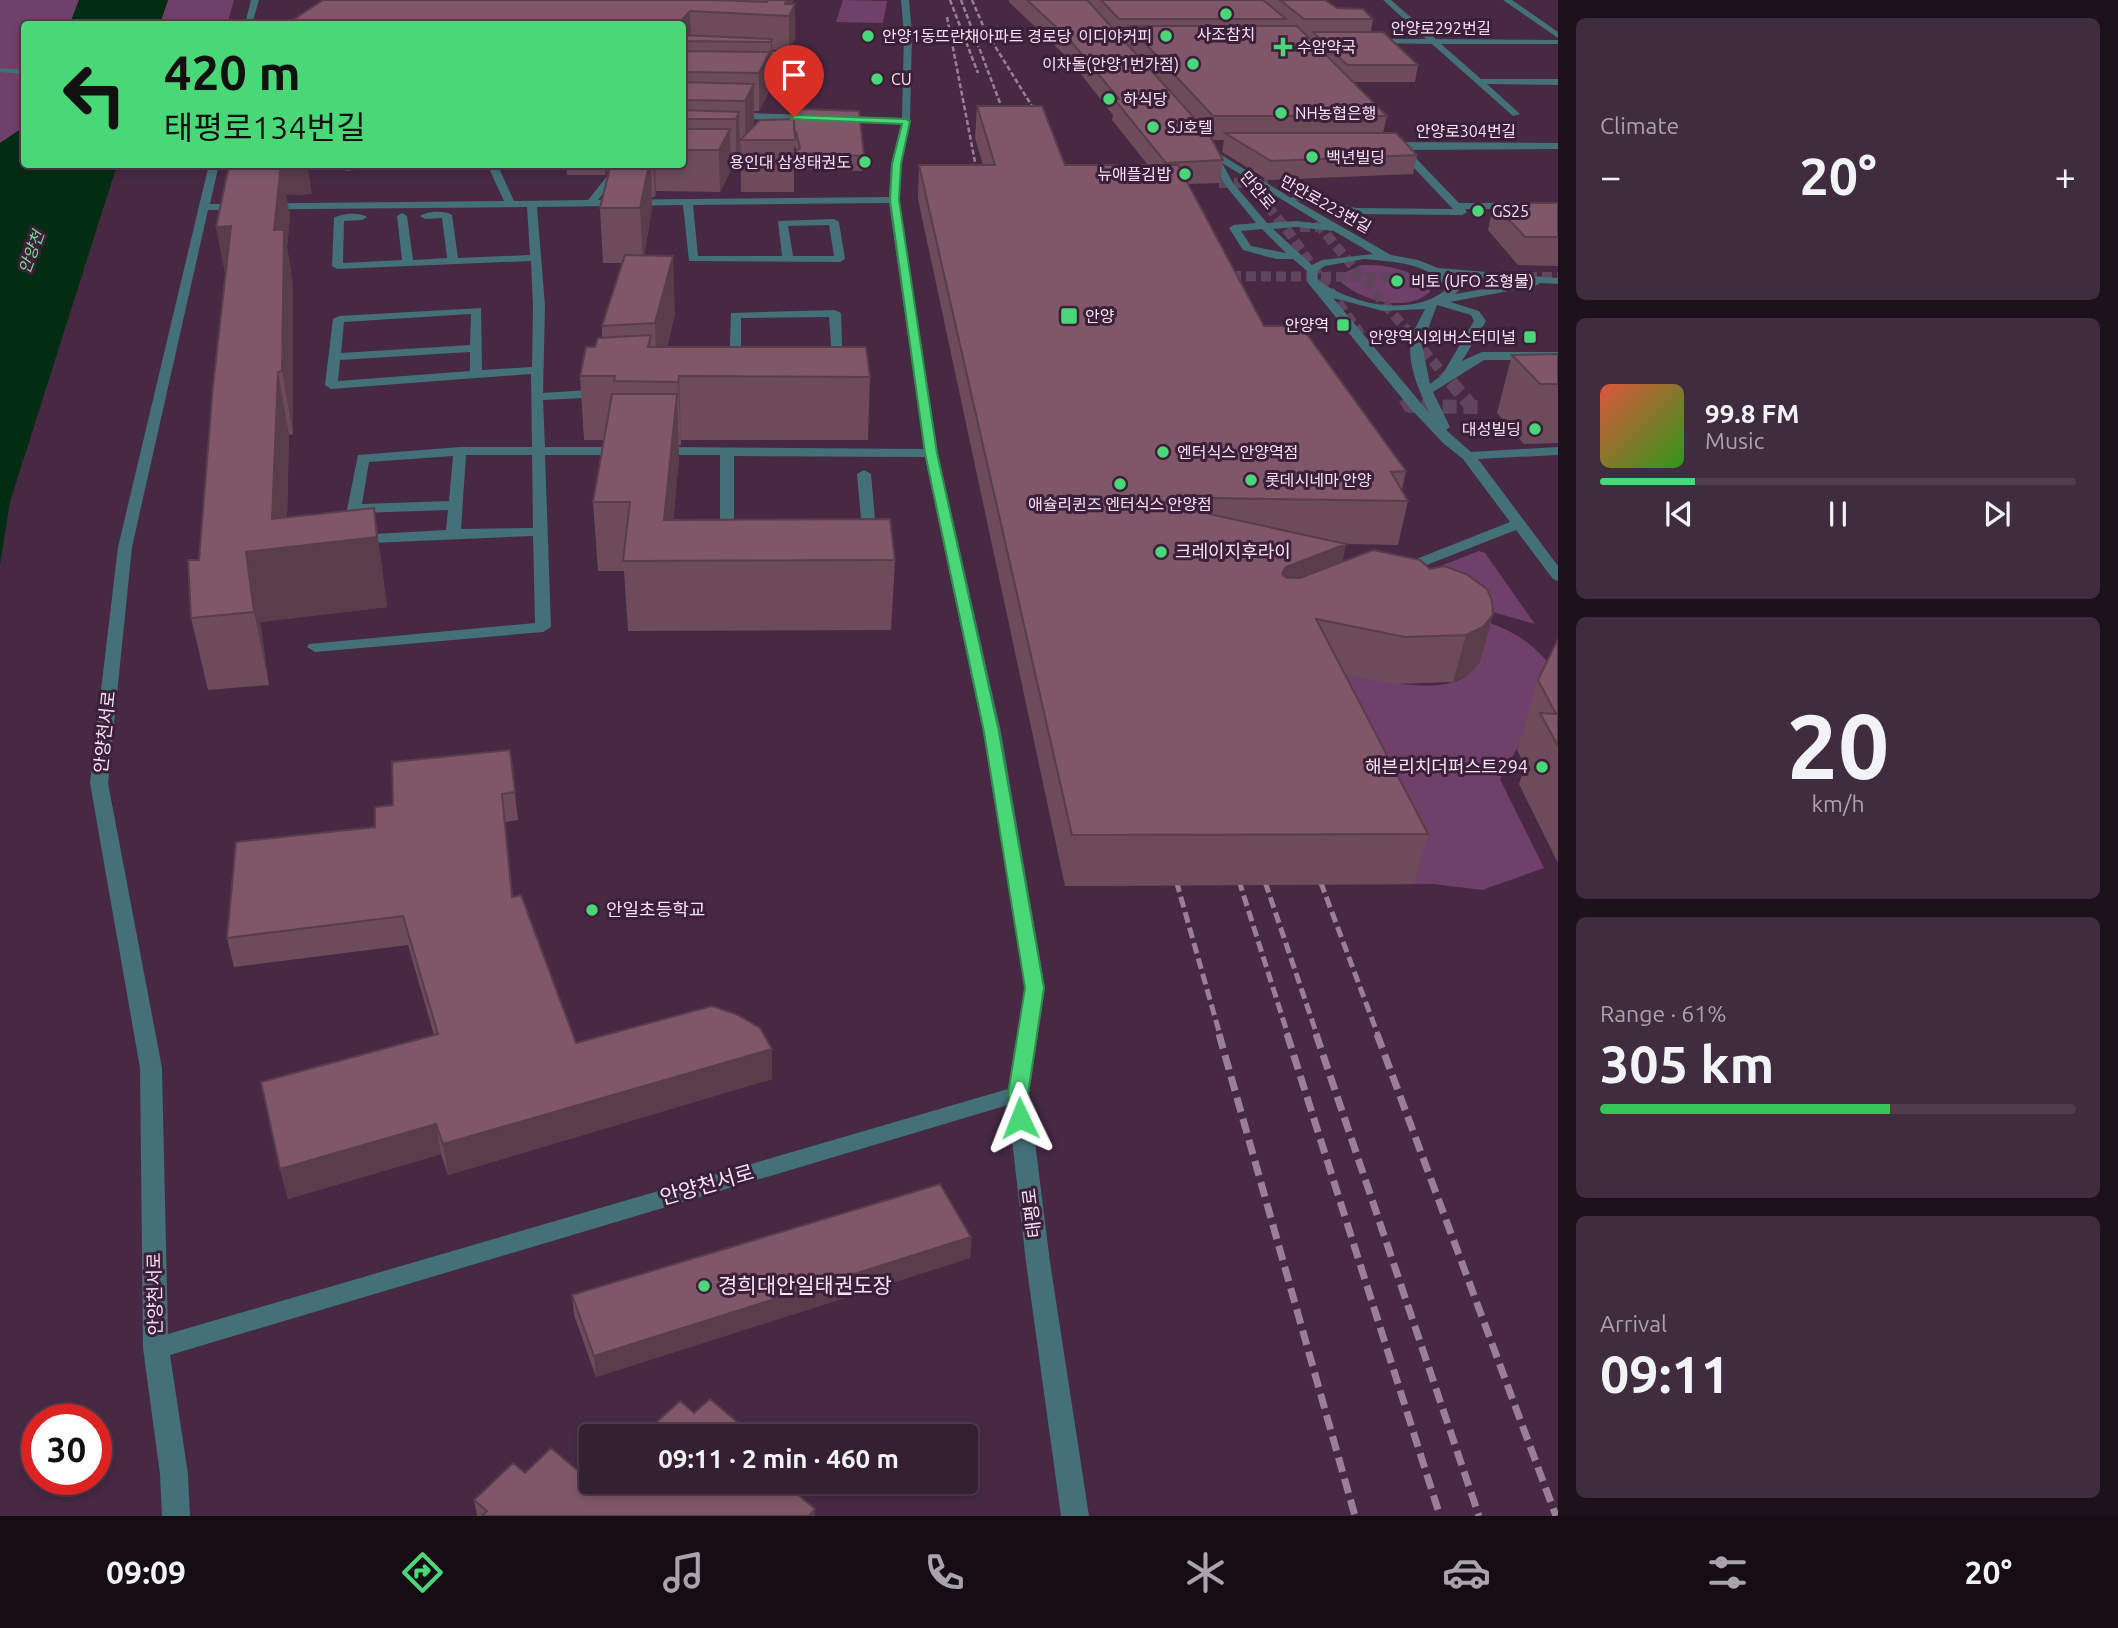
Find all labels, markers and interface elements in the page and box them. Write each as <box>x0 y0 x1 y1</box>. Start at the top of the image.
marker: 사조참치 <box>1218 6 1234 22</box>
street label: 안양로292번길 <box>1391 19 1491 37</box>
place label: 사조참치 <box>1197 25 1255 43</box>
place label: 안양1동뜨란채아파트 경로당 <box>882 27 1072 45</box>
place label: 이디야커피 <box>1078 27 1152 45</box>
marker: 안양1동뜨란채아파트 경로당 <box>860 28 876 44</box>
marker: 이디야커피 <box>1158 28 1174 44</box>
place label: 수암약국 <box>1297 38 1356 56</box>
marker: 수암약국 <box>1275 39 1291 55</box>
text: 420 m <box>164 44 301 99</box>
pin <box>764 45 824 117</box>
icon: left <box>49 49 140 140</box>
place label: 이차돌(안양1번가점) <box>1042 55 1179 74</box>
icon: arrive <box>775 56 813 94</box>
marker: 이차돌(안양1번가점) <box>1185 56 1201 72</box>
place label: CU <box>891 70 912 88</box>
marker: CU <box>869 71 885 87</box>
place label: 하식당 <box>1123 90 1167 108</box>
marker: 하식당 <box>1101 91 1117 107</box>
place label: NH농협은행 <box>1295 104 1376 122</box>
marker: NH농협은행 <box>1273 105 1289 121</box>
text: 태평로134번길 <box>164 109 365 145</box>
text: Climate <box>1600 113 1679 138</box>
place label: SJ호텔 <box>1167 118 1213 136</box>
marker: SJ호텔 <box>1145 119 1161 135</box>
street label: 안양로304번길 <box>1416 122 1516 140</box>
text: 20° <box>1799 147 1877 205</box>
place label: 백년빌딩 <box>1326 148 1385 166</box>
marker: 백년빌딩 <box>1304 149 1320 165</box>
place label: 용인대 삼성태권도 <box>730 153 851 171</box>
marker: 용인대 삼성태권도 <box>857 154 873 170</box>
text: − <box>1600 155 1621 197</box>
text: + <box>2055 155 2076 197</box>
place label: 뉴애플김밥 <box>1097 165 1171 183</box>
marker: 뉴애플김밥 <box>1177 166 1193 182</box>
street label: 만안로 <box>1237 167 1279 213</box>
street label: 만안로223번길 <box>1278 172 1374 236</box>
place label: GS25 <box>1492 202 1529 220</box>
marker: GS25 <box>1470 203 1486 219</box>
water label: 안양천 <box>15 226 48 276</box>
place label: 비토 (UFO 조형물) <box>1411 272 1534 291</box>
marker: 비토 (UFO 조형물) <box>1389 273 1405 289</box>
marker: 안양 <box>1059 306 1079 326</box>
place label: 안양 <box>1085 307 1115 325</box>
place label: 안양역 <box>1285 316 1329 334</box>
marker: 안양역 <box>1335 317 1351 333</box>
place label: 안양역시외버스터미널 <box>1369 328 1516 346</box>
marker: 안양역시외버스터미널 <box>1522 329 1538 345</box>
text: 99.8 FM <box>1705 399 1799 428</box>
place label: 대성빌딩 <box>1462 420 1521 438</box>
marker: 대성빌딩 <box>1527 421 1543 437</box>
text: Music <box>1705 428 1764 453</box>
place label: 엔터식스 안양역점 <box>1177 443 1298 461</box>
marker: 엔터식스 안양역점 <box>1155 444 1171 460</box>
place label: 롯데시네마 안양 <box>1265 471 1372 489</box>
marker: 롯데시네마 안양 <box>1243 472 1259 488</box>
marker: 애슐리퀸즈 엔터식스 안양점 <box>1112 476 1128 492</box>
place label: 애슐리퀸즈 엔터식스 안양점 <box>1028 495 1212 513</box>
icon: previous <box>1660 495 1698 533</box>
icon: pause <box>1819 495 1857 533</box>
icon: next <box>1978 495 2016 533</box>
place label: 크레이지후라이 <box>1175 541 1291 561</box>
marker: 크레이지후라이 <box>1153 544 1169 560</box>
street label: 안양천서로 <box>90 690 118 774</box>
text: 20 <box>1787 694 1889 796</box>
place label: 해븐리치더퍼스트294 <box>1365 756 1528 776</box>
marker: 해븐리치더퍼스트294 <box>1534 759 1550 775</box>
text: km/h <box>1811 791 1865 816</box>
place label: 안일초등학교 <box>606 899 705 919</box>
marker: 안일초등학교 <box>584 902 600 918</box>
text: Range · 61% <box>1600 1001 1727 1026</box>
text: 305 km <box>1600 1035 1774 1093</box>
position arrow <box>983 1081 1057 1155</box>
street label: 안양천서로 <box>657 1159 756 1209</box>
street label: 태평로 <box>1018 1187 1044 1239</box>
street label: 안양천서로 <box>143 1252 165 1336</box>
place label: 경희대안일태권도장 <box>718 1273 892 1297</box>
marker: 경희대안일태권도장 <box>696 1278 712 1294</box>
text: Arrival <box>1600 1311 1667 1336</box>
text: 09:11 <box>1600 1345 1730 1403</box>
speed limit sign: 30 <box>21 1404 112 1495</box>
text: 09:11 · 2 min · 460 m <box>658 1444 899 1473</box>
icon: directions <box>398 1548 447 1597</box>
icon: music <box>659 1548 708 1597</box>
icon: phone <box>920 1548 969 1597</box>
icon: climate <box>1181 1548 1230 1597</box>
icon: car <box>1442 1548 1491 1597</box>
icon: filters <box>1703 1548 1752 1597</box>
text: 09:09 <box>106 1554 186 1590</box>
text: 20° <box>1965 1554 2012 1590</box>

